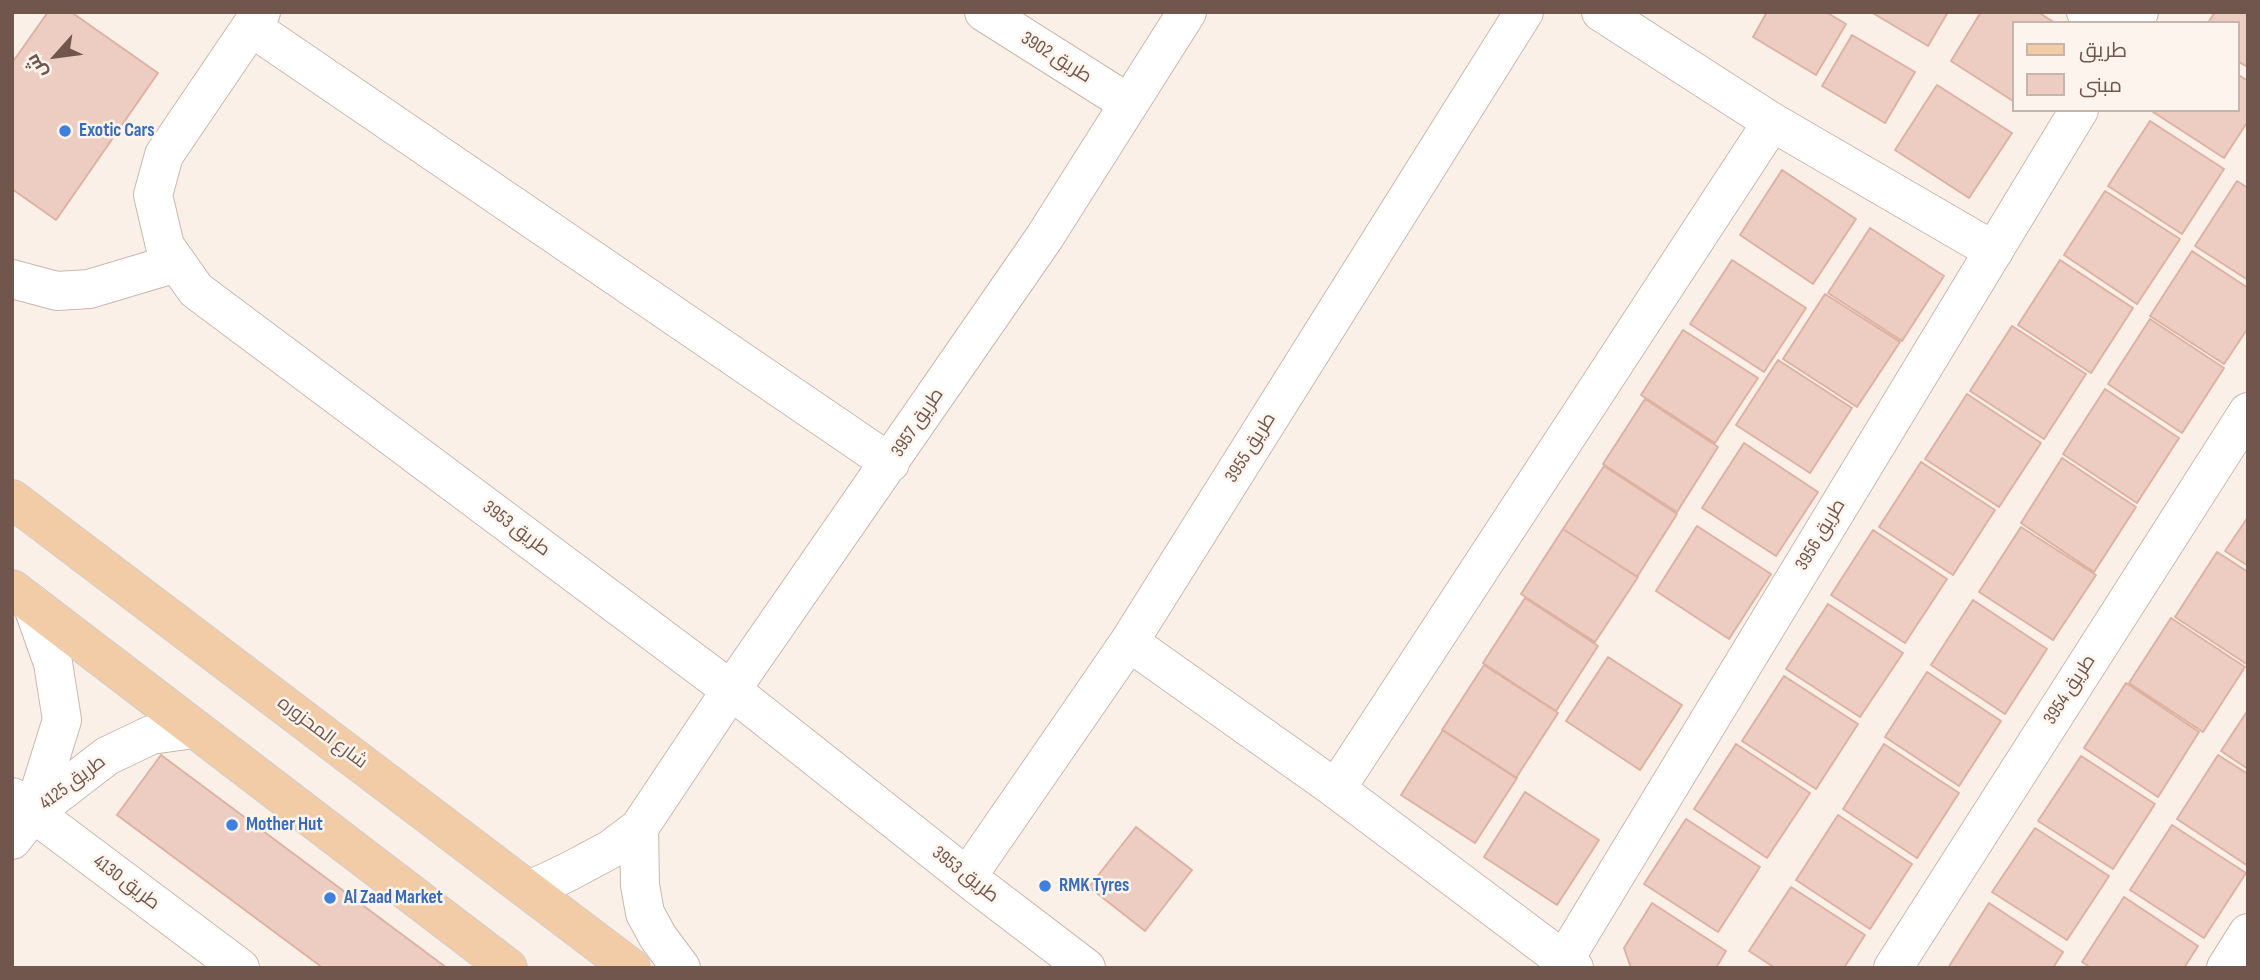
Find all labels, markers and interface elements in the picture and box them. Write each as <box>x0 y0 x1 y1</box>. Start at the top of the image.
north arrow <box>21 21 91 91</box>
legend <box>2011 21 2239 112</box>
street label: طريق 3902 <box>1016 27 1096 89</box>
text: طريق <box>2079 38 2127 63</box>
text: ش <box>21 50 53 82</box>
text: مبنى <box>2079 73 2122 98</box>
place label: Exotic Cars <box>79 120 155 142</box>
marker: Exotic Cars <box>57 123 73 139</box>
street label: طريق 3957 <box>887 384 949 462</box>
street label: طريق 3955 <box>1221 409 1281 487</box>
street label: طريق 3956 <box>1791 495 1851 575</box>
street label: طريق 3953 <box>478 496 554 562</box>
street label: طريق 3954 <box>2039 651 2101 729</box>
street label: شارع المحزوره <box>273 692 371 774</box>
street label: طريق 4125 <box>35 751 111 815</box>
place label: Mother Hut <box>246 814 323 836</box>
marker: Mother Hut <box>224 817 240 833</box>
street label: طريق 3953 <box>927 842 1003 908</box>
street label: طريق 4130 <box>88 851 164 915</box>
place label: RMK Tyres <box>1059 875 1129 897</box>
marker: RMK Tyres <box>1037 878 1053 894</box>
place label: Al Zaad Market <box>344 887 443 909</box>
marker: Al Zaad Market <box>322 890 338 906</box>

